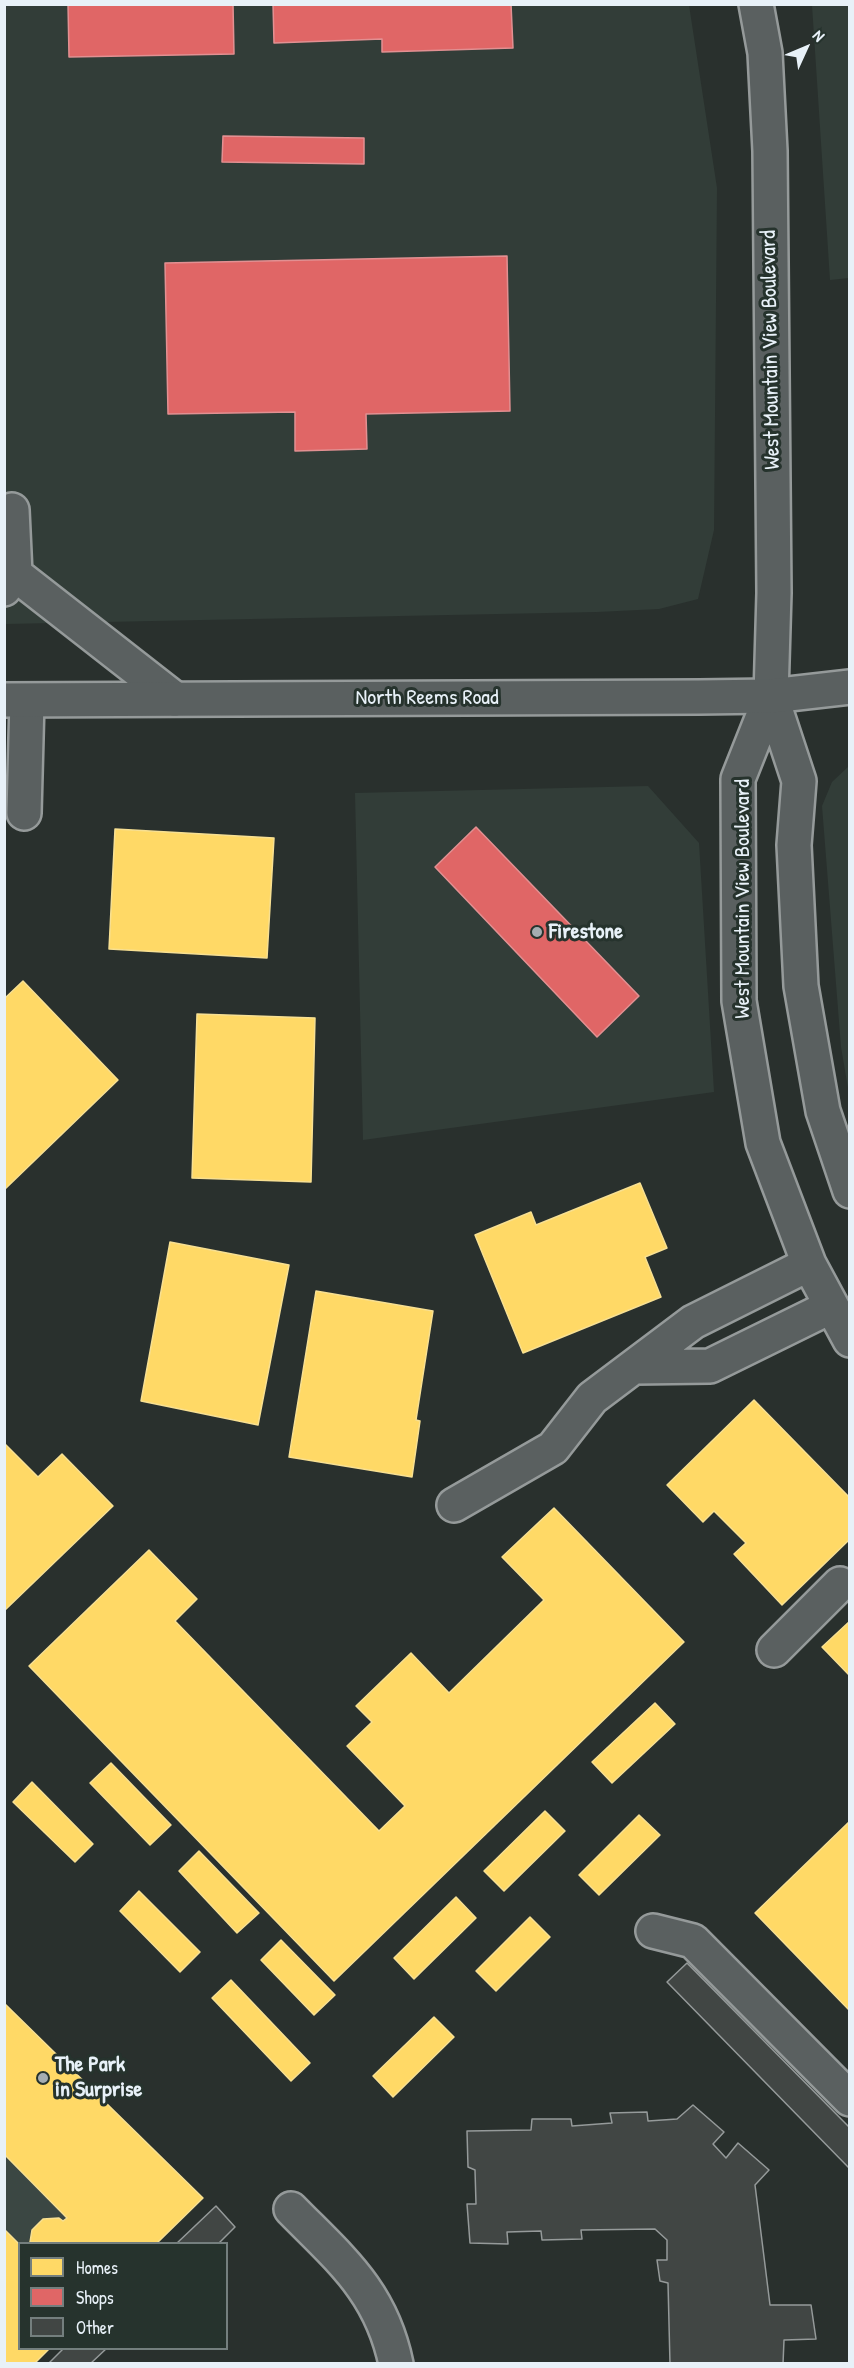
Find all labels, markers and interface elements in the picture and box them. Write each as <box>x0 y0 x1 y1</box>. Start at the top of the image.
north arrow <box>776 18 836 78</box>
text: N <box>808 25 830 46</box>
street label: West Mountain View Boulevard <box>756 230 786 470</box>
street label: North Reems Road <box>356 685 498 711</box>
street label: West Mountain View Boulevard <box>730 779 756 1019</box>
place label: Firestone <box>549 919 623 945</box>
marker: Firestone <box>530 925 544 939</box>
place label: The Park in Surprise <box>55 2052 142 2104</box>
marker: The Park in Surprise <box>36 2071 50 2085</box>
legend <box>18 2242 228 2350</box>
text: Homes <box>76 2255 118 2280</box>
text: Shops <box>76 2285 114 2310</box>
text: Other <box>76 2315 114 2340</box>

